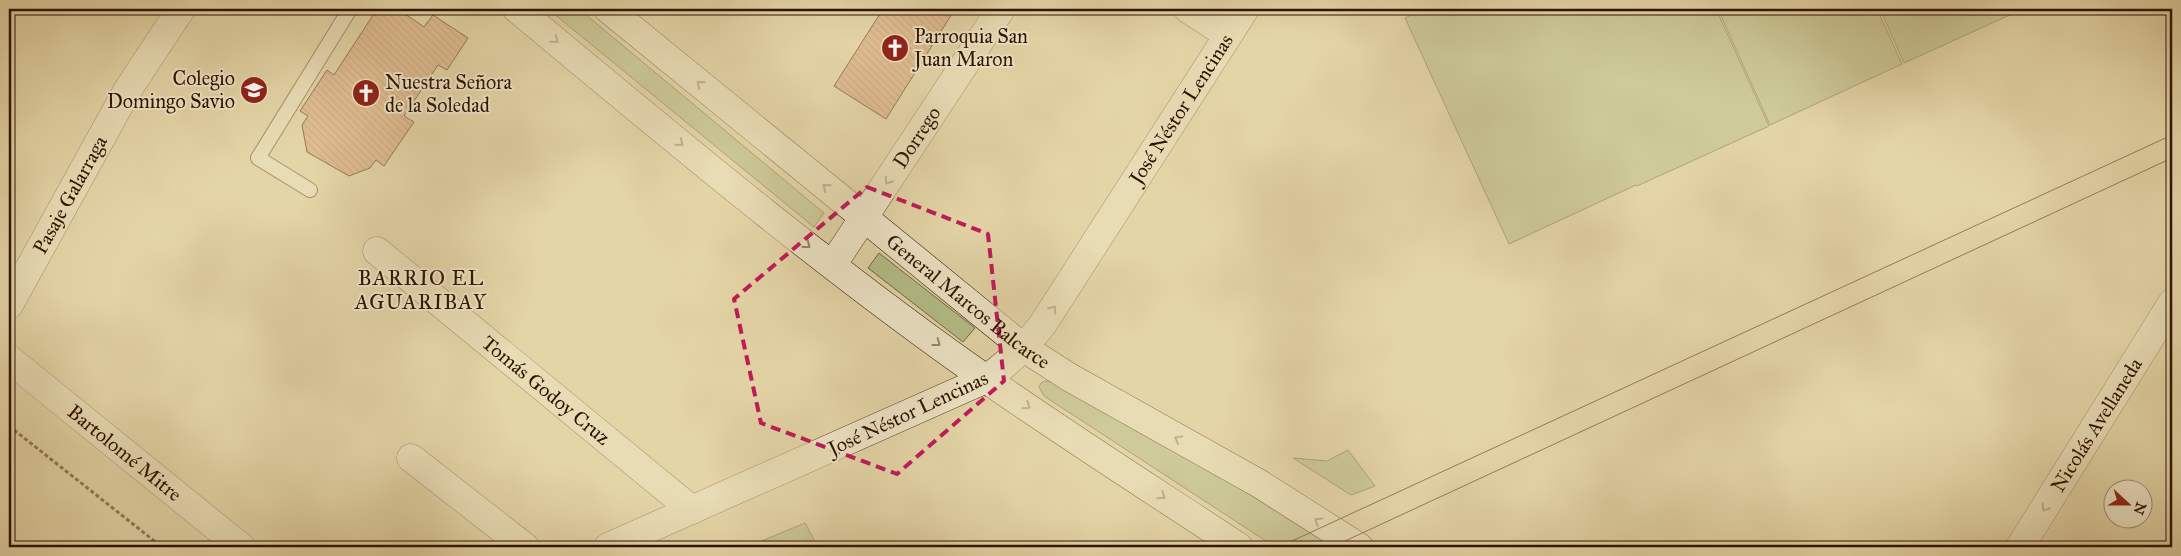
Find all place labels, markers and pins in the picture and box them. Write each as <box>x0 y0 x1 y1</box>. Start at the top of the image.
place label: Parroquia San Juan Maron <box>912 24 1028 72</box>
church icon: Parroquia San Juan Maron <box>880 33 910 63</box>
place label: Colegio Domingo Savio <box>107 66 235 114</box>
place label: Nuestra Señora de la Soledad <box>385 70 513 117</box>
school or university icon: Colegio Domingo Savio <box>239 75 269 105</box>
church icon: Nuestra Señora de la Soledad <box>351 78 381 108</box>

